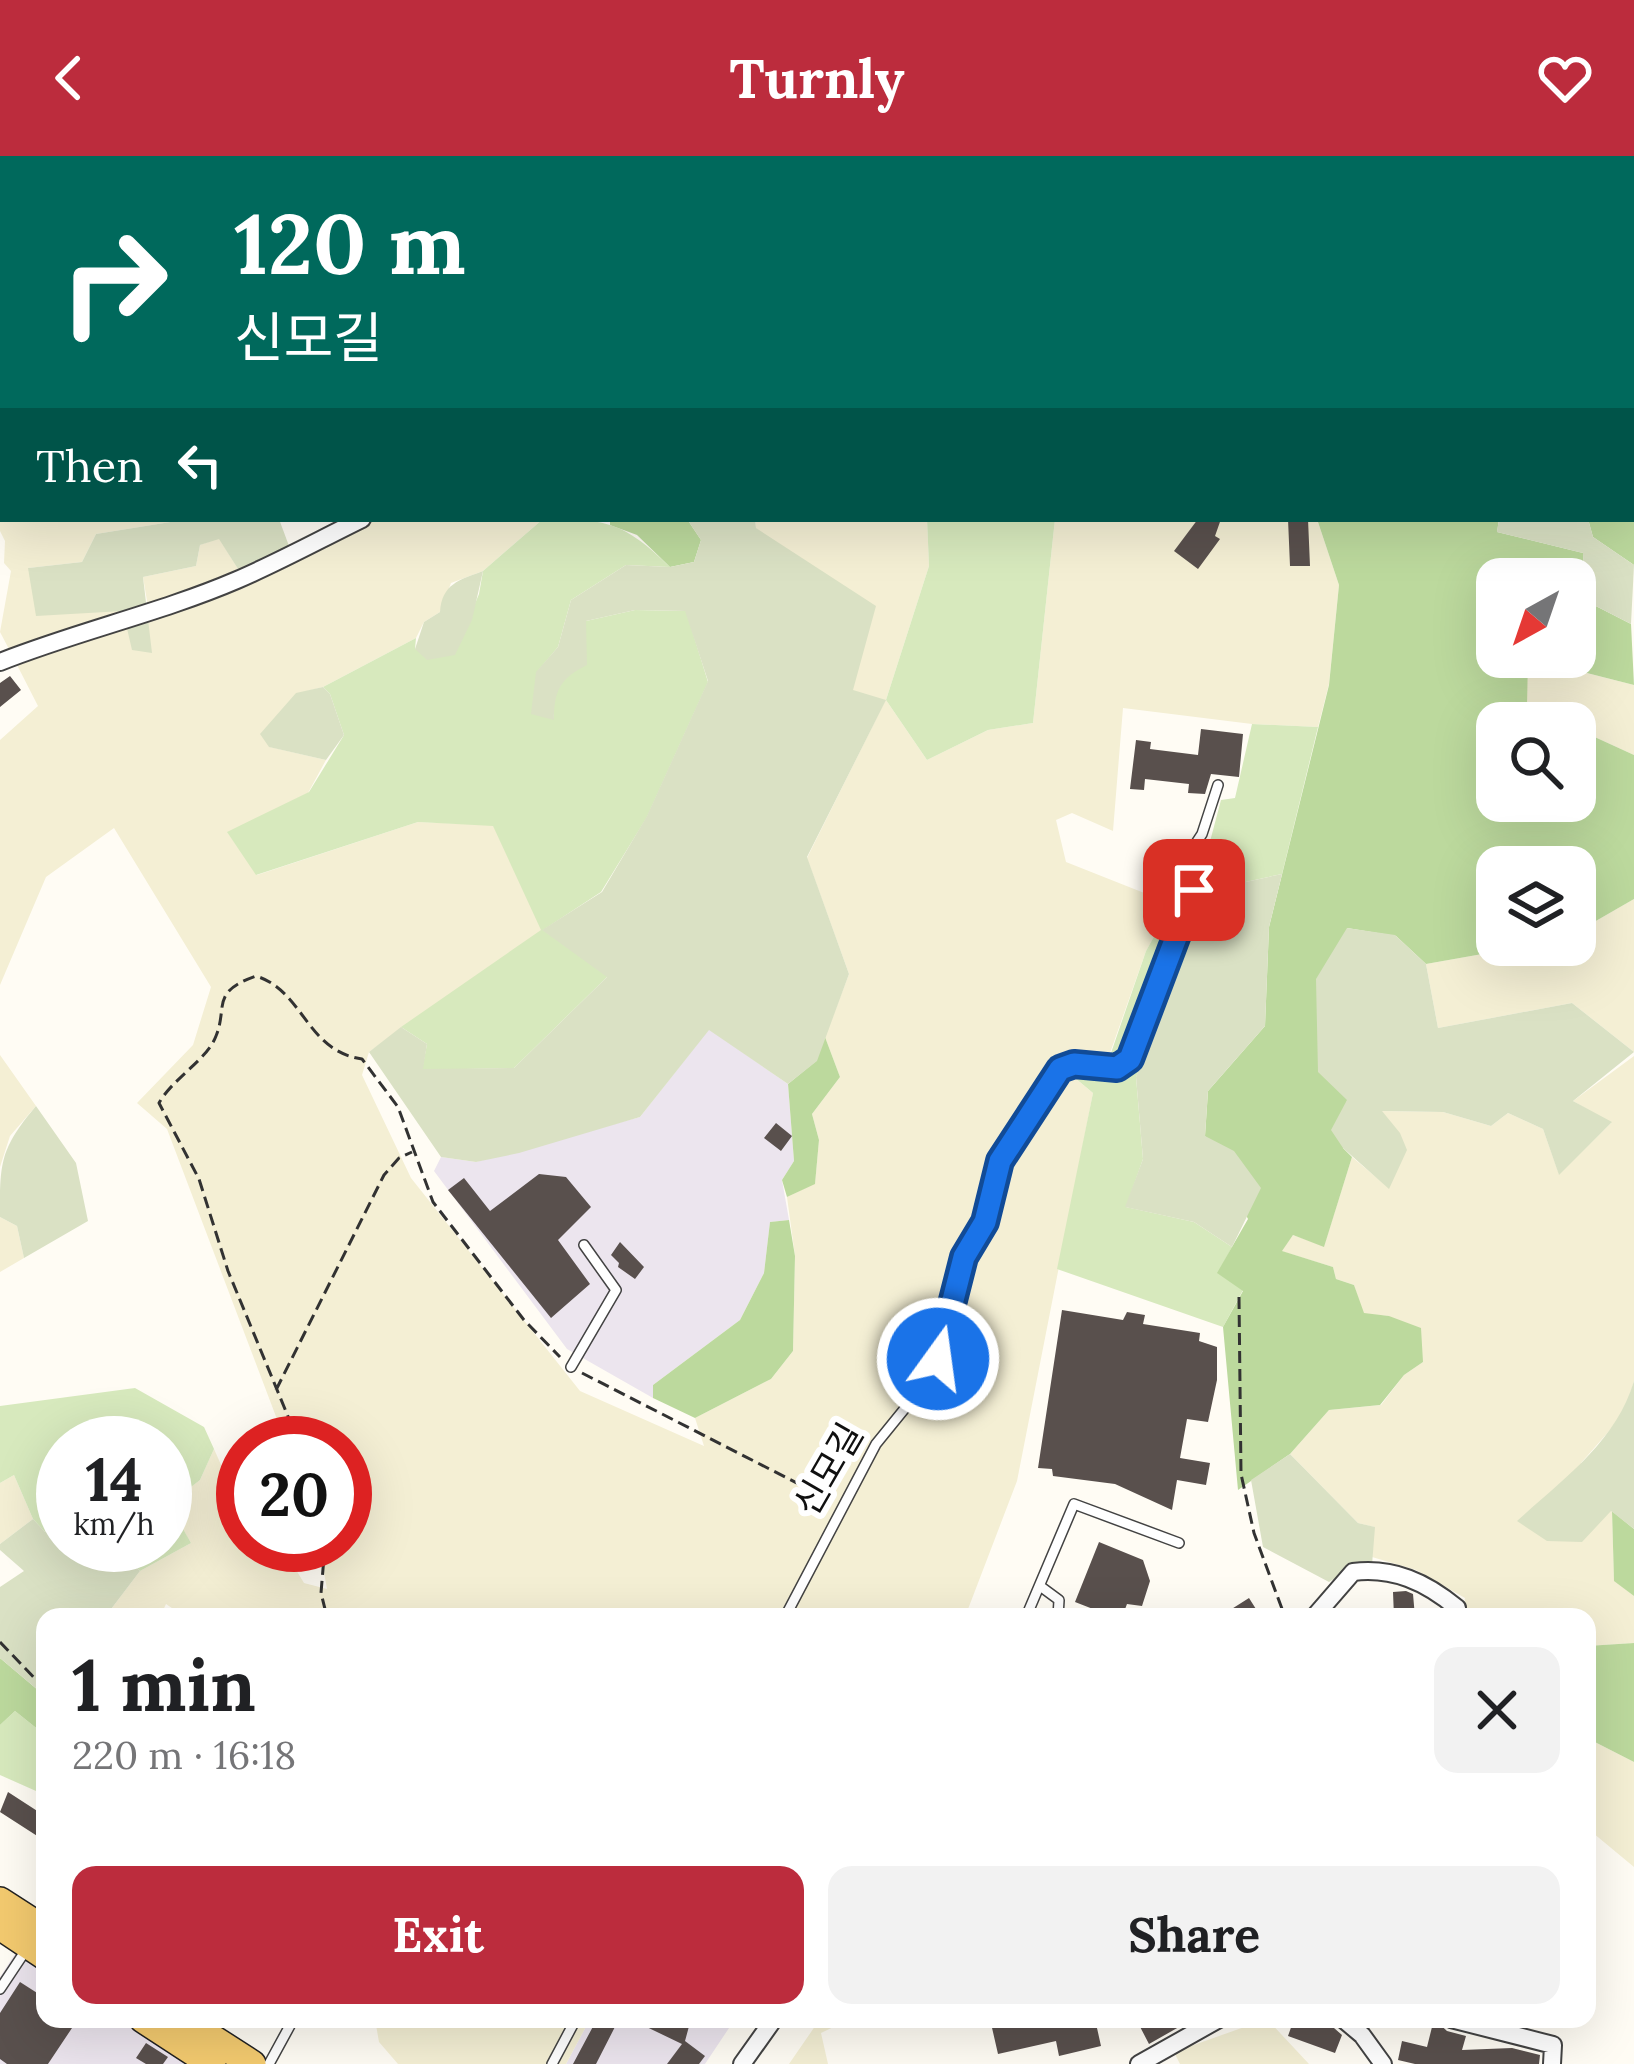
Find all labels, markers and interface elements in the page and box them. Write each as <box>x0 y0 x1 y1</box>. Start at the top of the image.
text: Turnly <box>729 44 905 113</box>
icon: back <box>36 45 102 111</box>
icon: heart <box>1532 45 1598 111</box>
text: 120 m <box>234 189 466 297</box>
icon: right <box>36 204 192 360</box>
text: 신모길 <box>234 303 383 372</box>
icon: left <box>167 432 233 498</box>
text: Then <box>36 437 143 494</box>
north arrow <box>1476 558 1596 678</box>
map controls <box>1476 558 1596 966</box>
button: search <box>1476 702 1596 822</box>
pin <box>1143 839 1245 941</box>
button: layers <box>1476 846 1596 966</box>
icon: arrive <box>1161 857 1227 923</box>
position arrow <box>875 1296 1001 1422</box>
street label: 신모길 <box>783 1414 873 1524</box>
speed limit sign: 20 <box>216 1416 372 1572</box>
text: 14 <box>85 1441 143 1517</box>
text: km/h <box>73 1505 155 1543</box>
text: 1 min <box>72 1639 256 1731</box>
button: close <box>1434 1647 1560 1773</box>
text: 220 m · 16:18 <box>72 1730 296 1780</box>
button: Exit <box>72 1866 804 2004</box>
button: Share <box>828 1866 1560 2004</box>

